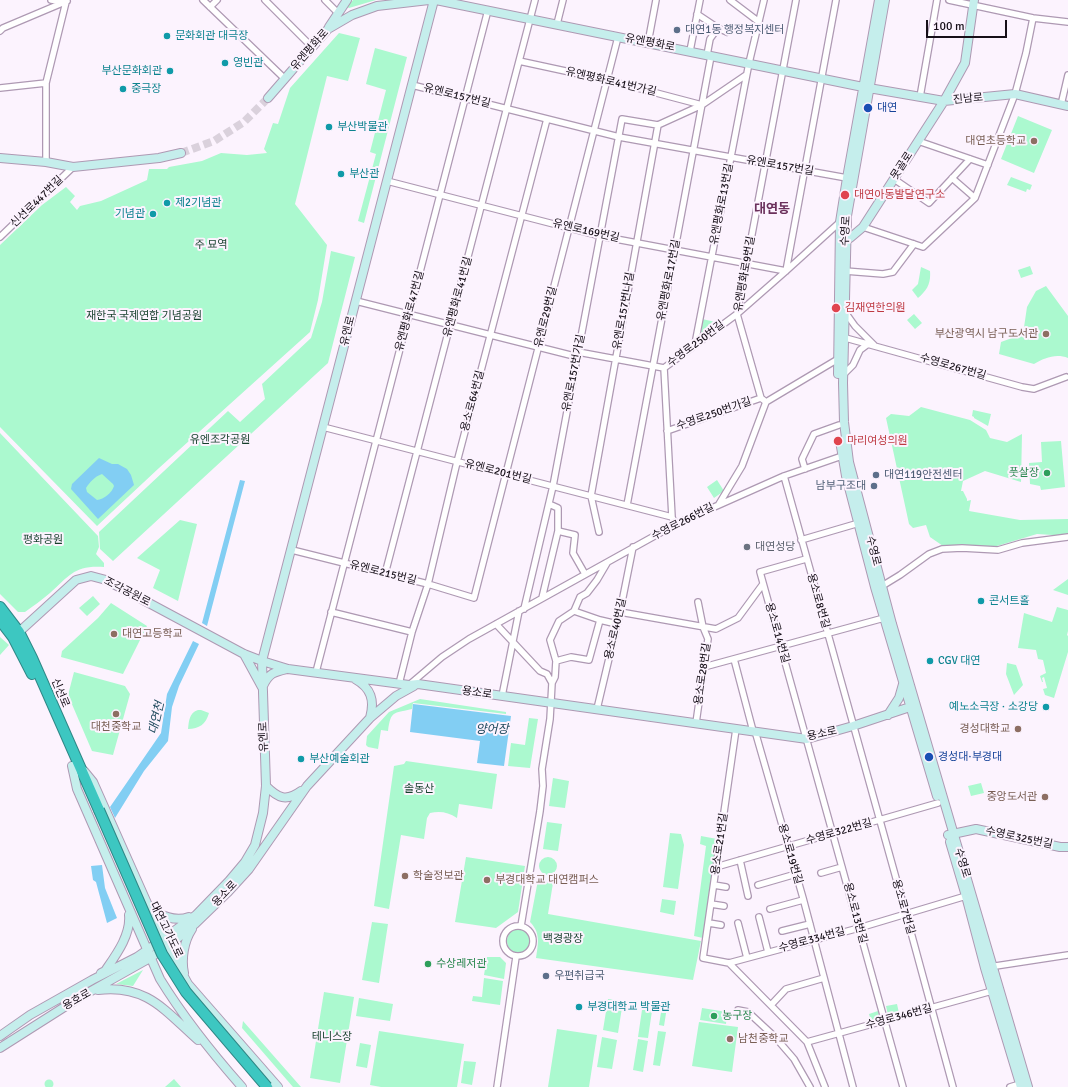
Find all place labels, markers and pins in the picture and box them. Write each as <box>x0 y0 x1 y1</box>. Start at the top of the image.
place label: 대연1동 행정복지센터 <box>685 23 784 37</box>
marker: 대연1동 행정복지센터 <box>672 25 682 35</box>
place label: 문화회관 대극장 <box>175 29 248 43</box>
marker: 문화회관 대극장 <box>162 31 172 41</box>
place label: 영빈관 <box>233 56 263 70</box>
marker: 영빈관 <box>220 58 230 68</box>
place label: 부산문화회관 <box>101 64 162 78</box>
marker: 부산문화회관 <box>165 66 175 76</box>
place label: 중극장 <box>131 82 161 96</box>
marker: 중극장 <box>118 84 128 94</box>
place label: 대연 <box>877 101 897 115</box>
marker: 대연 <box>862 102 874 114</box>
place label: 부산박물관 <box>337 120 388 134</box>
marker: 부산박물관 <box>324 122 334 132</box>
place label: 대연초등학교 <box>965 134 1026 148</box>
marker: 대연초등학교 <box>1029 136 1039 146</box>
place label: 부산관 <box>349 167 379 181</box>
marker: 부산관 <box>336 169 346 179</box>
place label: 대연아동발달연구소 <box>854 188 945 202</box>
marker: 대연아동발달연구소 <box>839 189 851 201</box>
place label: 제2기념관 <box>175 196 221 210</box>
marker: 제2기념관 <box>162 198 172 208</box>
place label: 기념관 <box>115 207 145 221</box>
marker: 기념관 <box>148 209 158 219</box>
place label: 김재연한의원 <box>845 301 906 315</box>
marker: 김재연한의원 <box>830 302 842 314</box>
place label: 부산광역시 남구도서관 <box>934 327 1038 341</box>
marker: 부산광역시 남구도서관 <box>1041 329 1051 339</box>
place label: 마리여성의원 <box>847 434 908 448</box>
marker: 마리여성의원 <box>832 435 844 447</box>
place label: 풋살장 <box>1009 466 1039 480</box>
place label: 대연119안전센터 <box>884 468 963 482</box>
marker: 풋살장 <box>1042 468 1052 478</box>
marker: 대연119안전센터 <box>871 470 881 480</box>
place label: 남부구조대 <box>815 479 866 493</box>
marker: 남부구조대 <box>869 481 879 491</box>
place label: 대연성당 <box>755 540 795 554</box>
marker: 대연성당 <box>742 542 752 552</box>
place label: 콘서트홀 <box>989 594 1029 608</box>
marker: 콘서트홀 <box>976 596 986 606</box>
place label: 대연고등학교 <box>122 627 183 641</box>
marker: 대연고등학교 <box>109 629 119 639</box>
place label: CGV 대연 <box>938 654 980 668</box>
marker: CGV 대연 <box>925 656 935 666</box>
place label: 예노소극장 · 소강당 <box>949 700 1038 714</box>
marker: 예노소극장 · 소강당 <box>1041 702 1051 712</box>
marker: 대천중학교 <box>111 709 121 719</box>
place label: 대천중학교 <box>91 720 141 734</box>
place label: 경성대학교 <box>959 722 1010 736</box>
marker: 경성대학교 <box>1013 724 1023 734</box>
place label: 경성대·부경대 <box>938 750 1002 764</box>
marker: 경성대·부경대 <box>923 751 935 763</box>
place label: 부산예술회관 <box>309 752 370 766</box>
marker: 부산예술회관 <box>296 754 306 764</box>
place label: 중앙도서관 <box>986 790 1037 804</box>
marker: 중앙도서관 <box>1040 792 1050 802</box>
place label: 학술정보관 <box>413 869 464 883</box>
marker: 학술정보관 <box>400 871 410 881</box>
place label: 부경대학교 대연캠퍼스 <box>495 873 599 887</box>
marker: 부경대학교 대연캠퍼스 <box>482 875 492 885</box>
place label: 수상레저관 <box>436 957 487 971</box>
marker: 수상레저관 <box>423 959 433 969</box>
place label: 우편취급국 <box>554 969 605 983</box>
marker: 우편취급국 <box>541 971 551 981</box>
place label: 부경대학교 박물관 <box>587 1000 670 1014</box>
marker: 부경대학교 박물관 <box>574 1002 584 1012</box>
place label: 농구장 <box>722 1009 752 1023</box>
marker: 농구장 <box>709 1011 719 1021</box>
place label: 남천중학교 <box>738 1032 789 1046</box>
marker: 남천중학교 <box>725 1034 735 1044</box>

